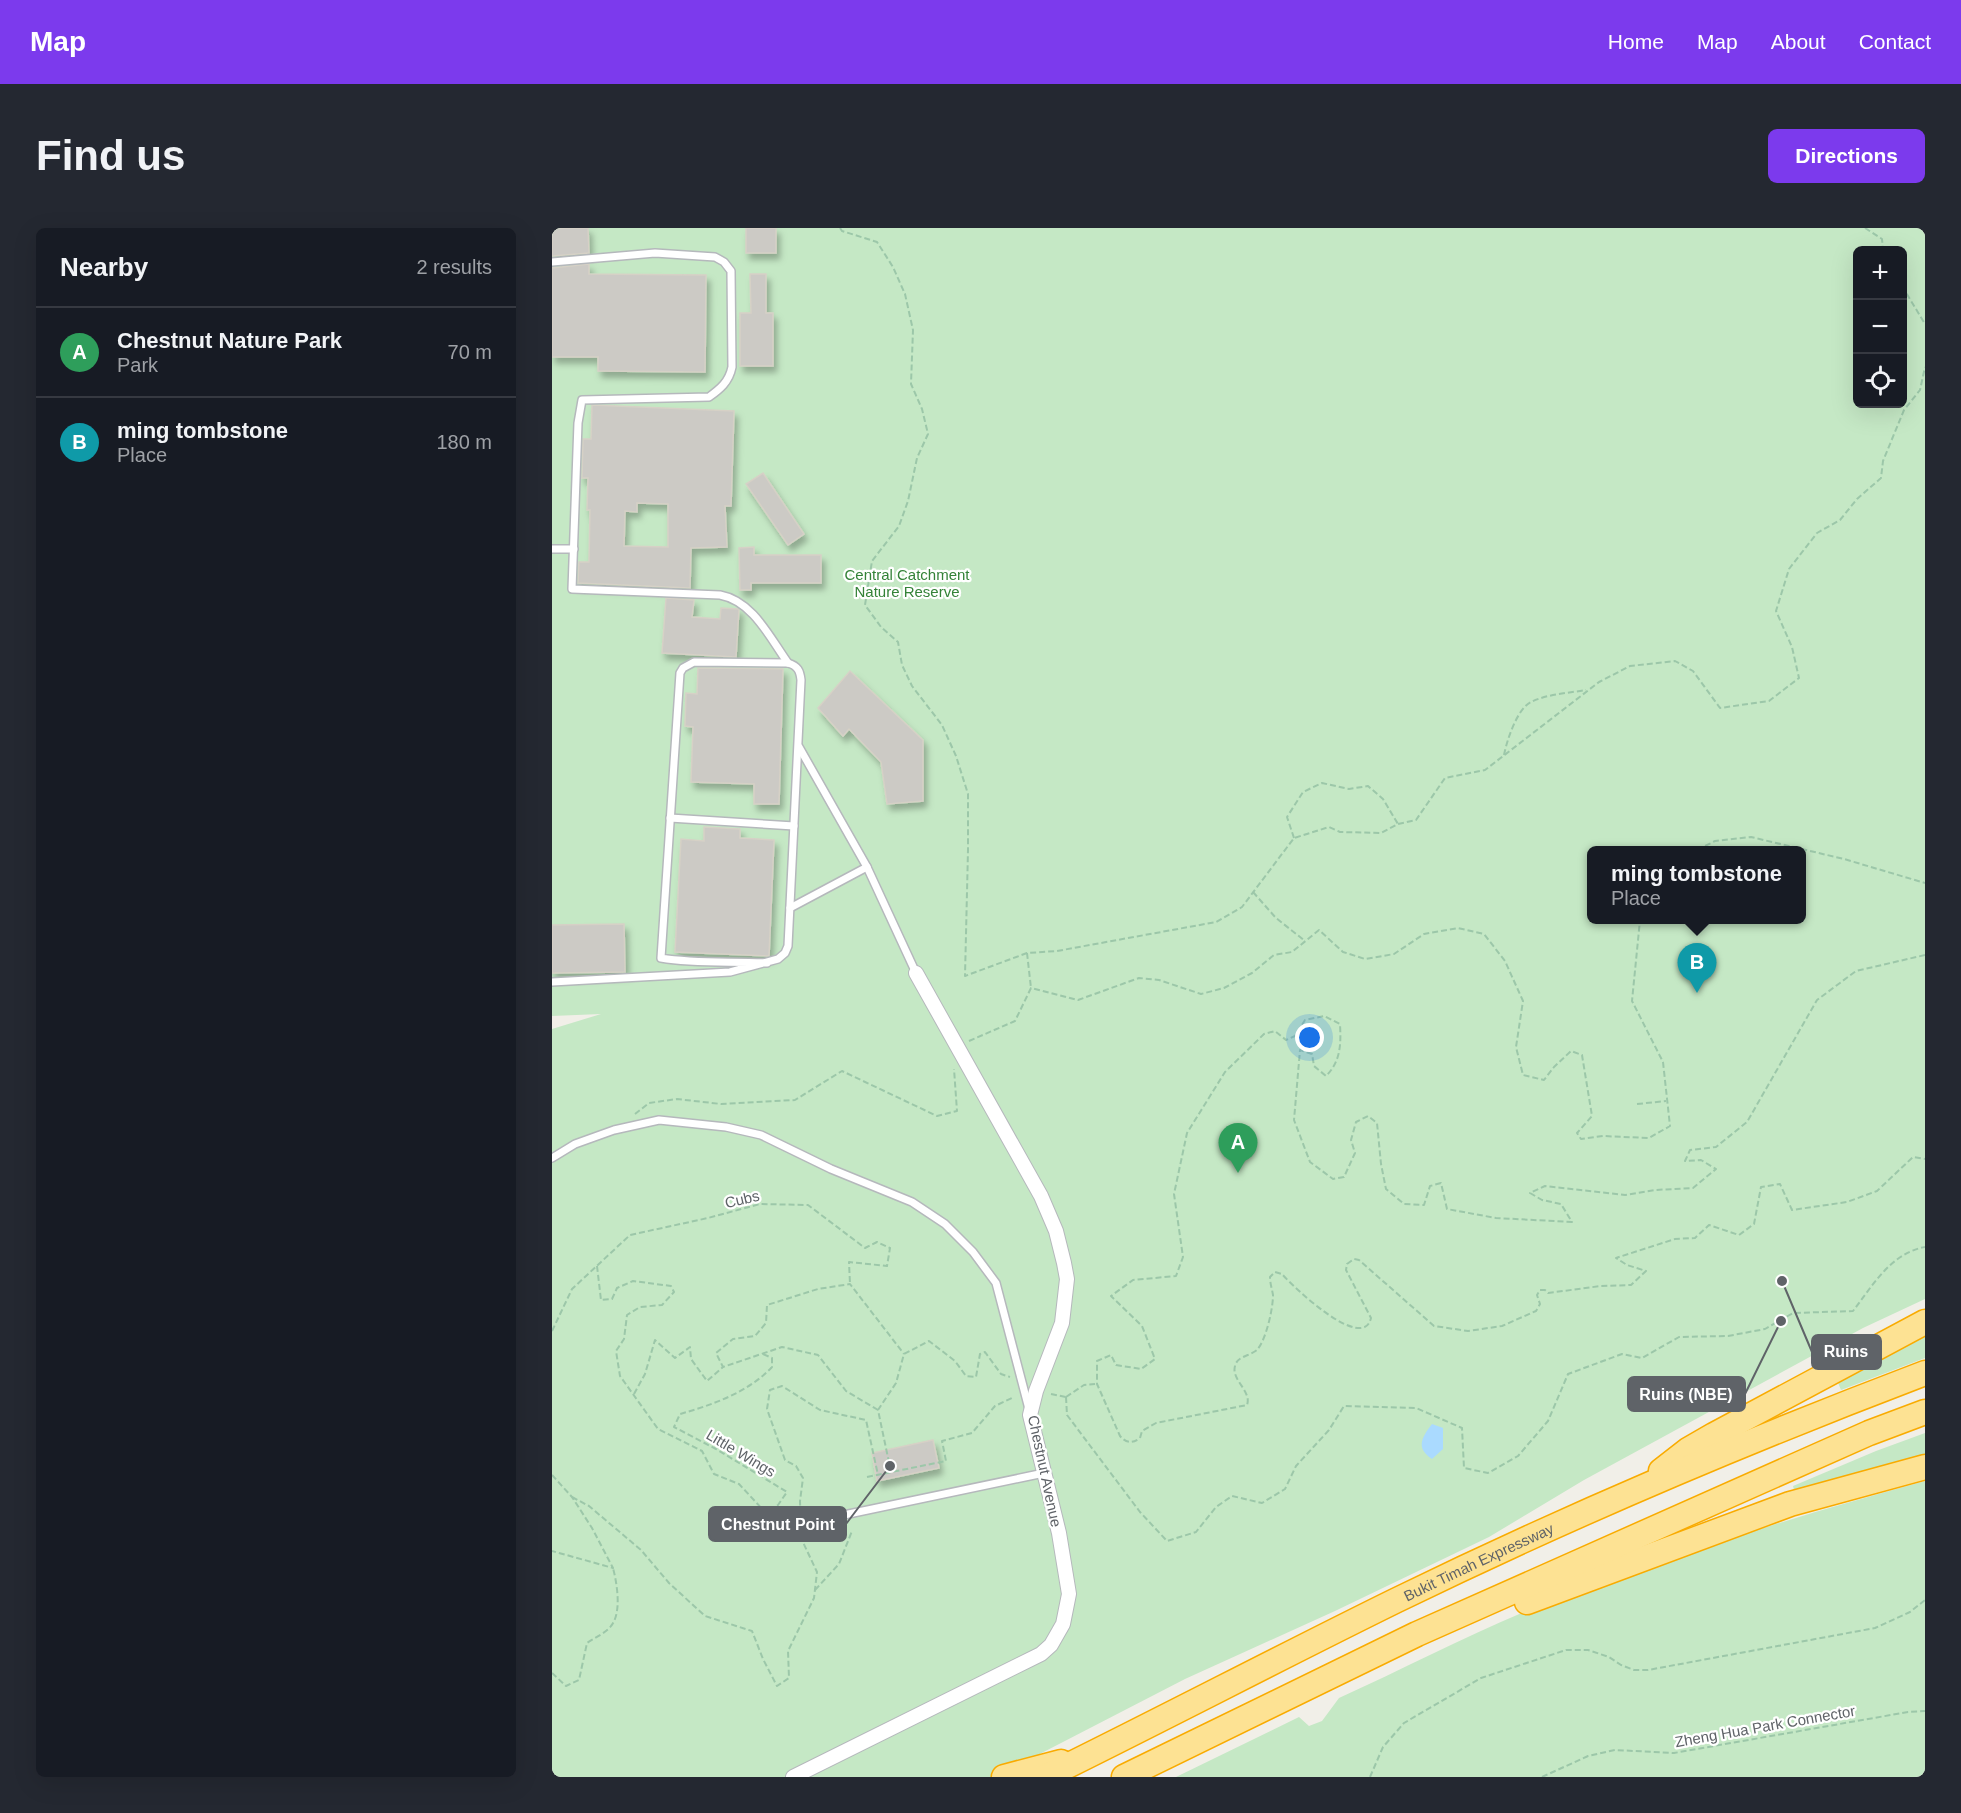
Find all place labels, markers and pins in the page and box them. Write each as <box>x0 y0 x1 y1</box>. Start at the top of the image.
pin: B <box>1678 944 1716 993</box>
pin: A <box>1218 1124 1258 1173</box>
callout: Ruins <box>1812 1335 1881 1369</box>
callout: Ruins (NBE) <box>1628 1377 1745 1411</box>
callout: Chestnut Point <box>709 1507 846 1541</box>

